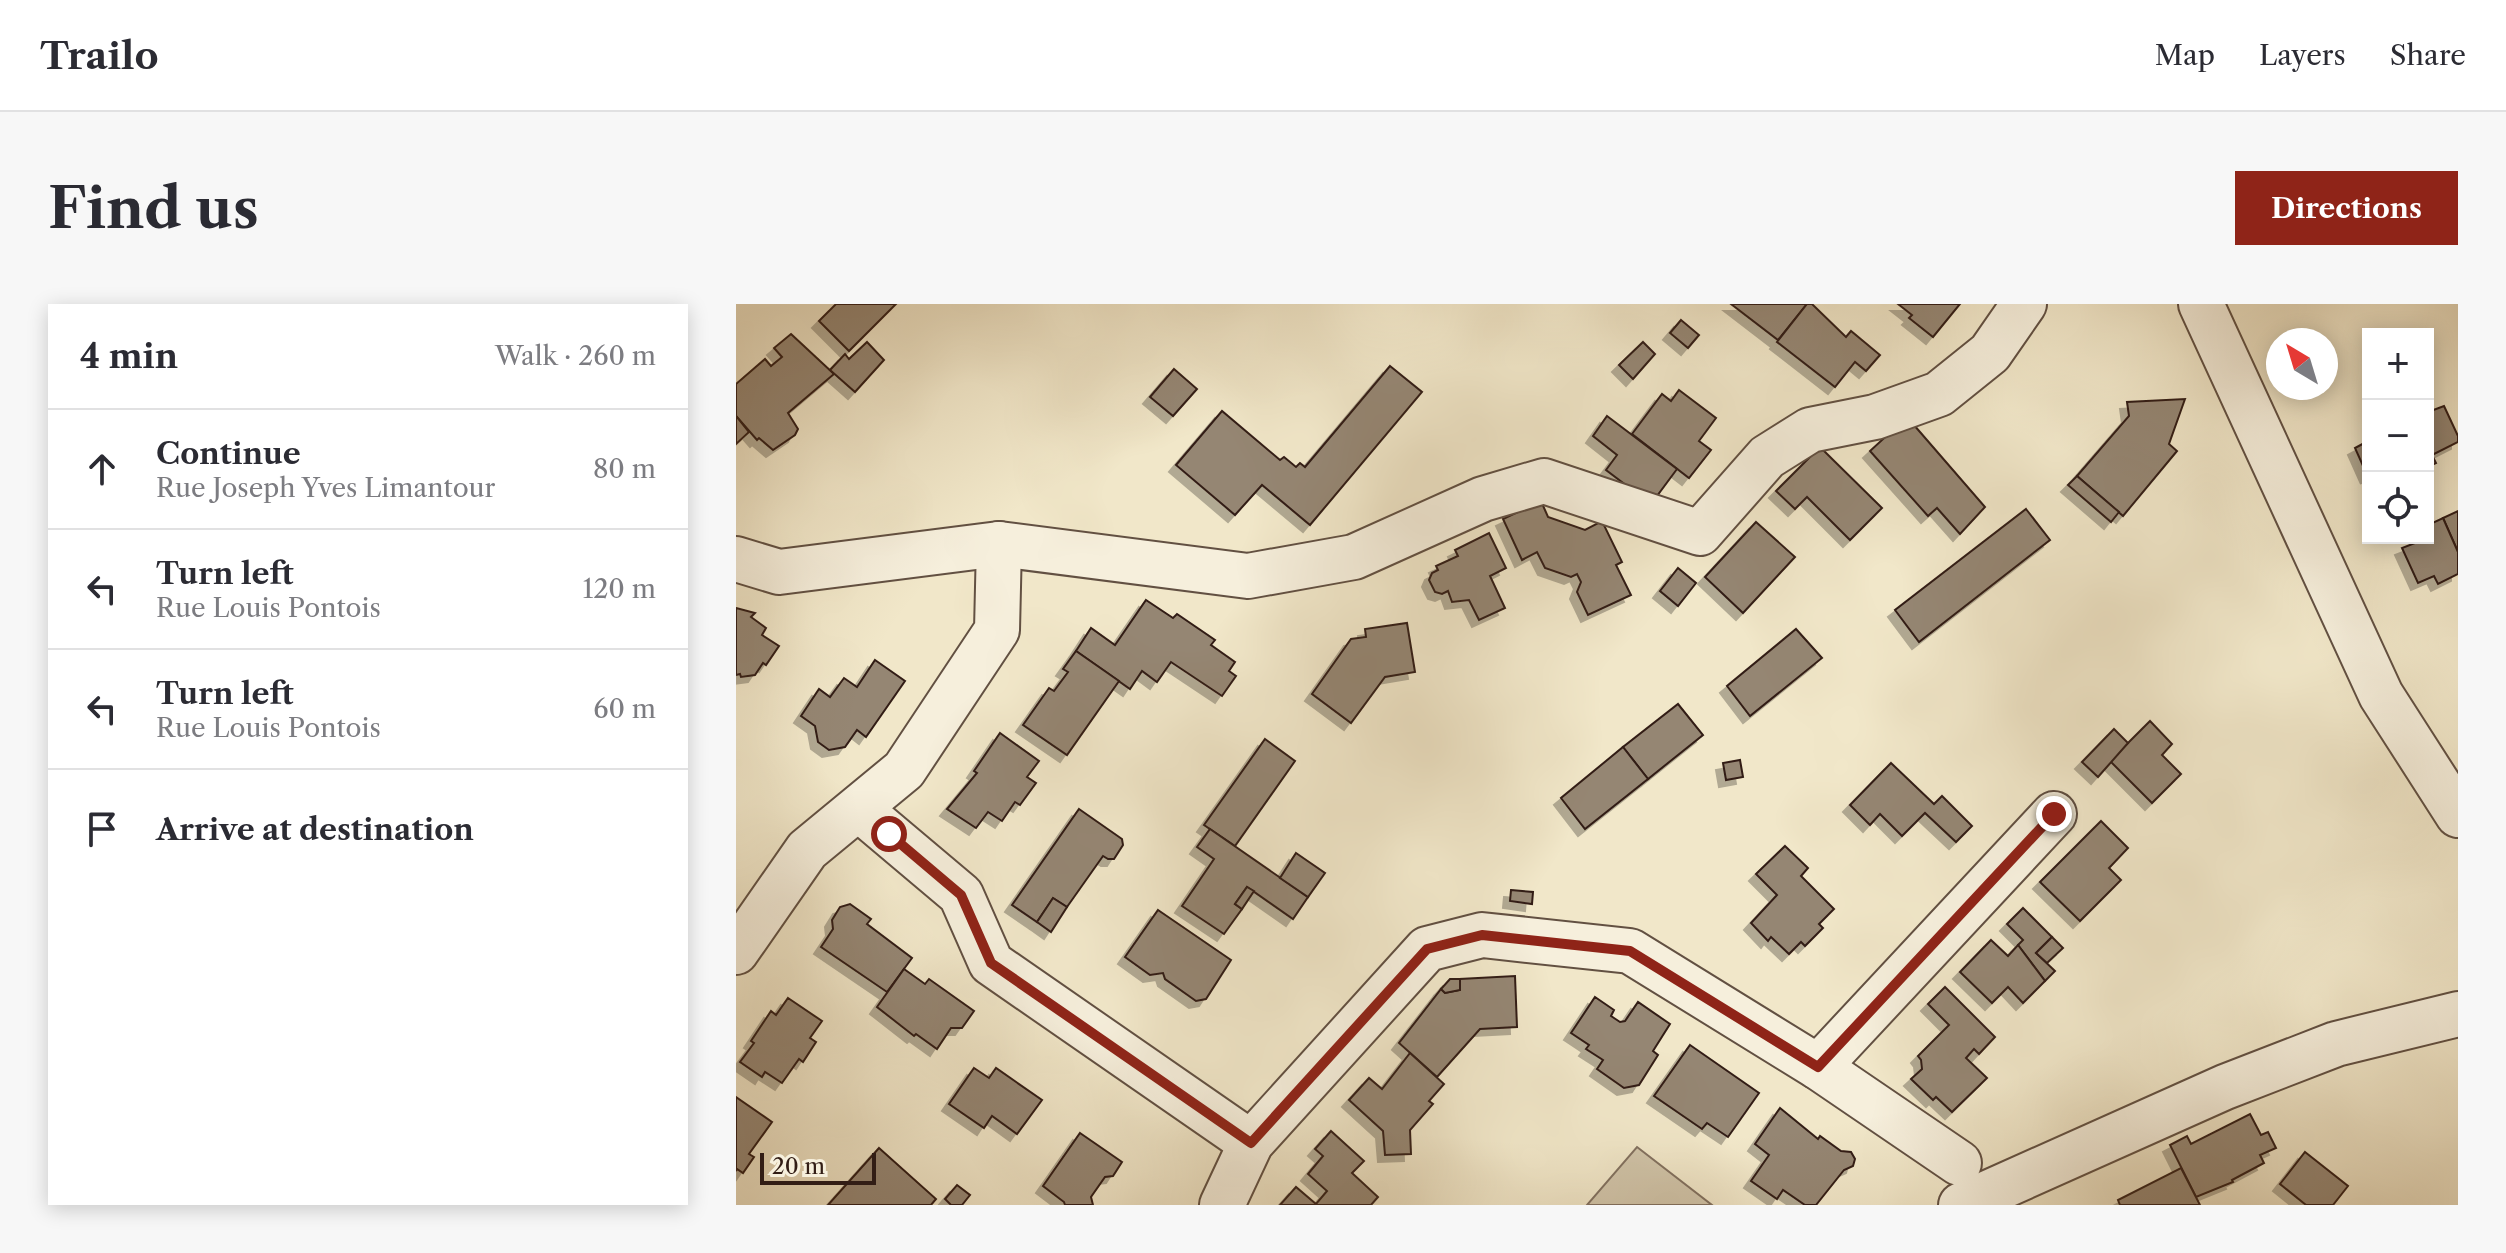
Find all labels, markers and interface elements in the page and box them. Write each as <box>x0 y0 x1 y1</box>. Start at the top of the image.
text: Trailo <box>40 32 159 79</box>
text: Map <box>2155 38 2215 72</box>
text: Layers <box>2259 38 2346 72</box>
text: Share <box>2390 38 2466 72</box>
button: Directions <box>2235 171 2458 245</box>
text: Find us <box>48 174 259 243</box>
north arrow <box>2266 328 2338 400</box>
map controls <box>2362 328 2434 544</box>
button: + <box>2362 328 2434 400</box>
text: 4 min <box>80 335 178 377</box>
text: Walk · 260 m <box>495 340 656 372</box>
button: − <box>2362 400 2434 472</box>
text: Continue <box>156 435 301 472</box>
icon: ahead <box>80 447 124 491</box>
text: 80 m <box>593 453 656 485</box>
text: Rue Joseph Yves Limantour <box>156 472 496 504</box>
button: locate <box>2362 472 2434 544</box>
text: Turn left <box>156 555 293 592</box>
icon: left <box>80 567 124 611</box>
text: 120 m <box>582 573 656 605</box>
text: Rue Louis Pontois <box>156 592 381 624</box>
text: Turn left <box>156 675 293 712</box>
icon: left <box>80 687 124 731</box>
text: 60 m <box>593 693 656 725</box>
text: Rue Louis Pontois <box>156 712 381 744</box>
route end <box>2036 796 2072 832</box>
icon: arrive <box>80 807 124 851</box>
text: Arrive at destination <box>156 811 474 848</box>
route start <box>871 816 907 852</box>
scale bar <box>760 1149 876 1185</box>
text: 20 m <box>772 1153 825 1180</box>

